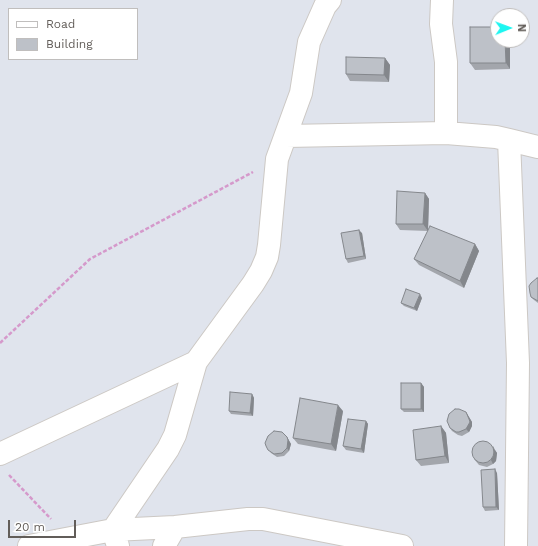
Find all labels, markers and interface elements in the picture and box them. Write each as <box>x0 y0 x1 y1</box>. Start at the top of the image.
legend <box>8 8 138 60</box>
north arrow <box>490 8 530 48</box>
text: Road <box>46 17 75 31</box>
text: N <box>515 24 528 32</box>
text: Building <box>46 37 93 51</box>
scale bar <box>10 512 78 538</box>
text: 20 m <box>15 520 45 534</box>

